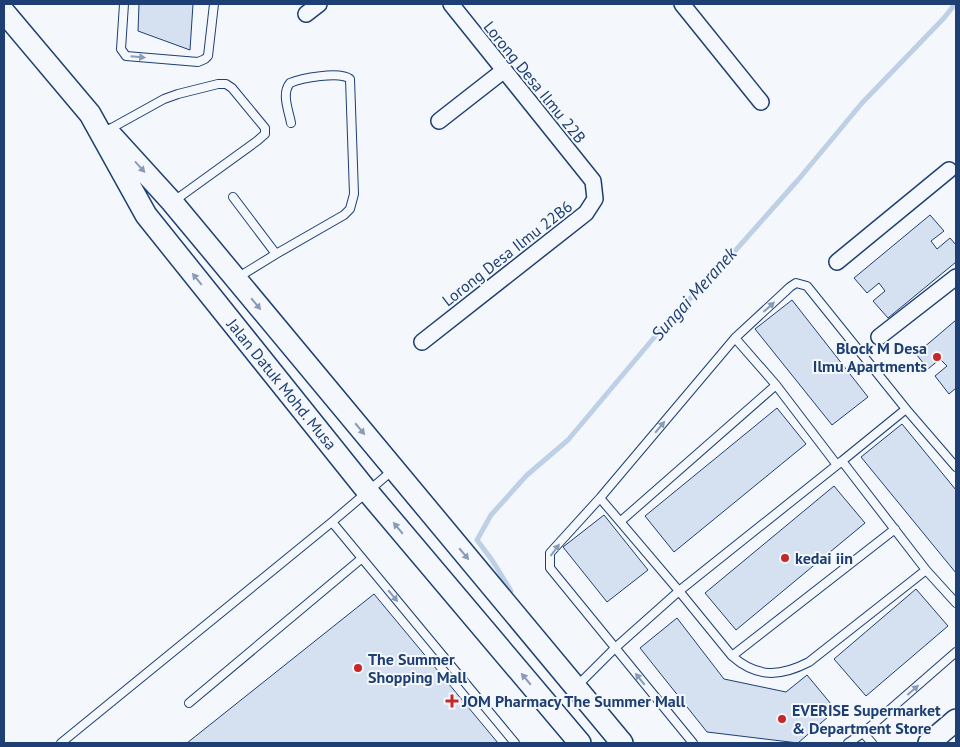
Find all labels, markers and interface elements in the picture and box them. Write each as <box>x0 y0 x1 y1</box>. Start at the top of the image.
street label: Lorong Desa Ilmu 22B <box>480 17 590 147</box>
one-way arrow <box>130 53 146 61</box>
one-way arrow <box>134 160 146 172</box>
street label: Lorong Desa Ilmu 22B6 <box>438 196 576 310</box>
water label: Sungai Meranek <box>646 242 742 345</box>
one-way arrow <box>192 273 203 286</box>
one-way arrow <box>250 297 261 310</box>
one-way arrow <box>763 301 776 312</box>
street label: Jalan Datuk Mohd. Musa <box>222 314 341 454</box>
place label: Block M Desa Ilmu Apartments <box>813 338 927 376</box>
marker: Block M Desa Ilmu Apartments <box>931 351 943 363</box>
one-way arrow <box>655 420 666 433</box>
one-way arrow <box>354 422 365 435</box>
one-way arrow <box>393 522 404 535</box>
one-way arrow <box>549 544 560 557</box>
one-way arrow <box>458 547 469 560</box>
place label: kedai iin <box>795 548 853 568</box>
marker: kedai iin <box>779 552 791 564</box>
one-way arrow <box>387 589 398 602</box>
place label: The Summer Shopping Mall <box>368 649 467 687</box>
marker: The Summer Shopping Mall <box>352 662 364 674</box>
one-way arrow <box>634 672 645 685</box>
one-way arrow <box>520 673 531 686</box>
one-way arrow <box>907 684 919 696</box>
place label: JOM Pharmacy The Summer Mall <box>461 691 685 711</box>
marker: JOM Pharmacy The Summer Mall <box>446 695 458 707</box>
place label: EVERISE Supermarket & Department Store <box>792 700 941 738</box>
marker: EVERISE Supermarket & Department Store <box>776 713 788 725</box>

